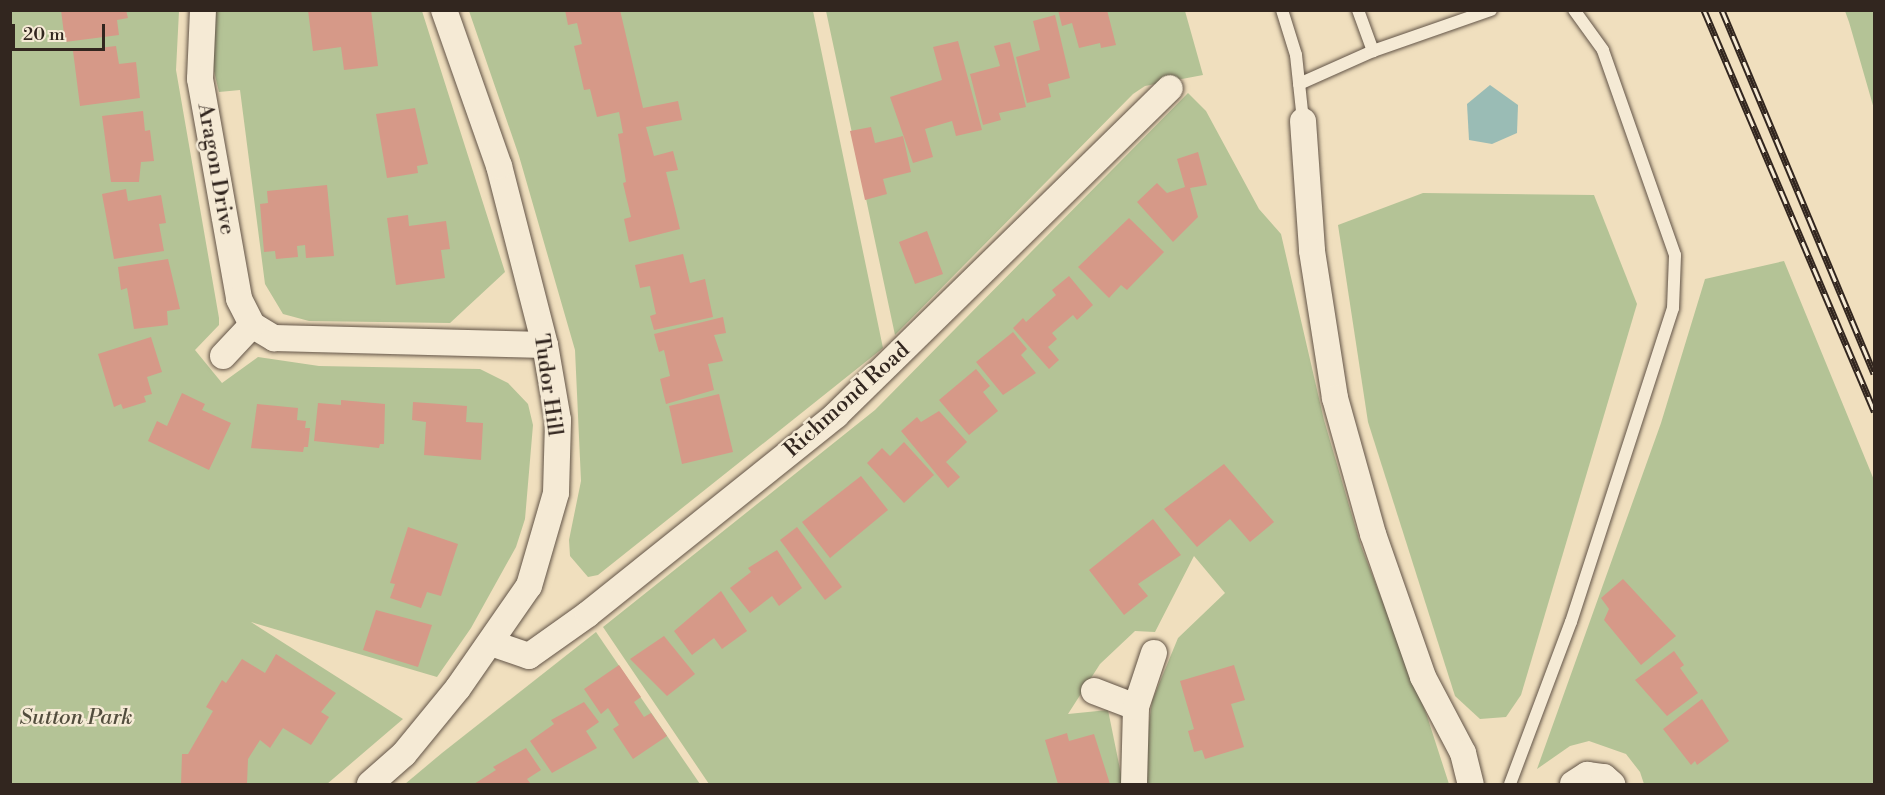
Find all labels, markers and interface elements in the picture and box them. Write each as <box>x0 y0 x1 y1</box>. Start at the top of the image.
scale bar <box>15 12 108 50</box>
text: 20 m <box>23 23 65 46</box>
street label: Aragon Drive <box>191 101 241 237</box>
street label: Tudor Hill <box>528 332 568 438</box>
street label: Richmond Road <box>779 337 915 463</box>
park label: Sutton Park <box>19 705 133 731</box>

